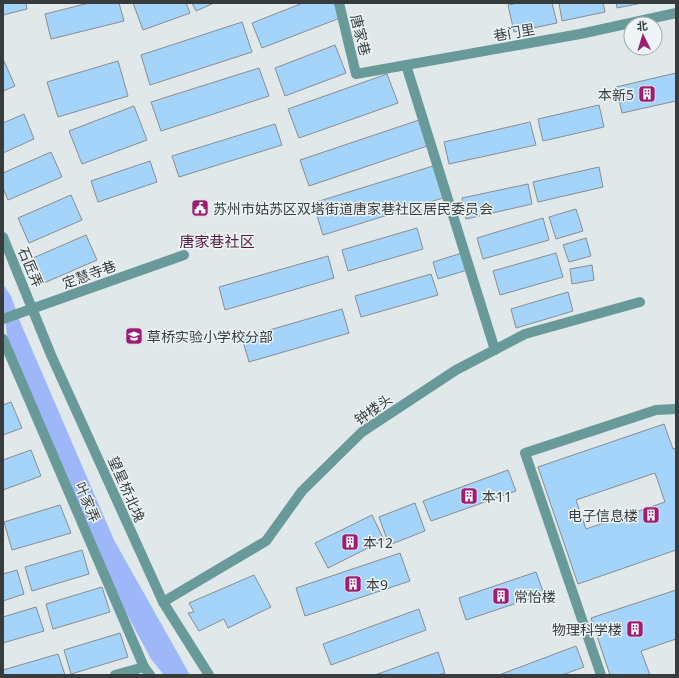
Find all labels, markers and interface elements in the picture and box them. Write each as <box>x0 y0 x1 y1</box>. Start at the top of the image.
street label: 唐家巷 <box>347 12 375 58</box>
north arrow <box>623 16 663 56</box>
text: 北 <box>636 18 648 33</box>
street label: 巷门里 <box>492 19 536 45</box>
building icon: 本新5 <box>637 84 657 104</box>
place label: 本新5 <box>598 85 634 104</box>
public building icon: 苏州市姑苏区双塔街道唐家巷社区居民委员会 <box>190 198 210 218</box>
place label: 苏州市姑苏区双塔街道唐家巷社区居民委员会 <box>213 199 493 218</box>
district label: 唐家巷社区 <box>179 231 255 251</box>
street label: 石匠弄 <box>14 244 48 290</box>
street label: 定慧寺巷 <box>59 255 119 293</box>
school or university icon: 草桥实验小学校分部 <box>124 326 144 346</box>
place label: 草桥实验小学校分部 <box>147 327 273 346</box>
street label: 钟楼头 <box>350 389 396 429</box>
street label: 望星桥北堍 <box>104 453 150 525</box>
street label: 叶家弄 <box>71 479 105 525</box>
building icon: 本11 <box>459 486 479 506</box>
place label: 本11 <box>482 487 512 506</box>
building icon: 电子信息楼 <box>641 505 661 525</box>
place label: 电子信息楼 <box>568 506 638 525</box>
building icon: 本12 <box>340 532 360 552</box>
place label: 本12 <box>363 533 393 552</box>
building icon: 本9 <box>343 574 363 594</box>
place label: 本9 <box>366 575 388 594</box>
building icon: 常怡楼 <box>491 586 511 606</box>
place label: 常怡楼 <box>514 587 556 606</box>
building icon: 物理科学楼 <box>625 619 645 639</box>
place label: 物理科学楼 <box>552 620 622 639</box>

